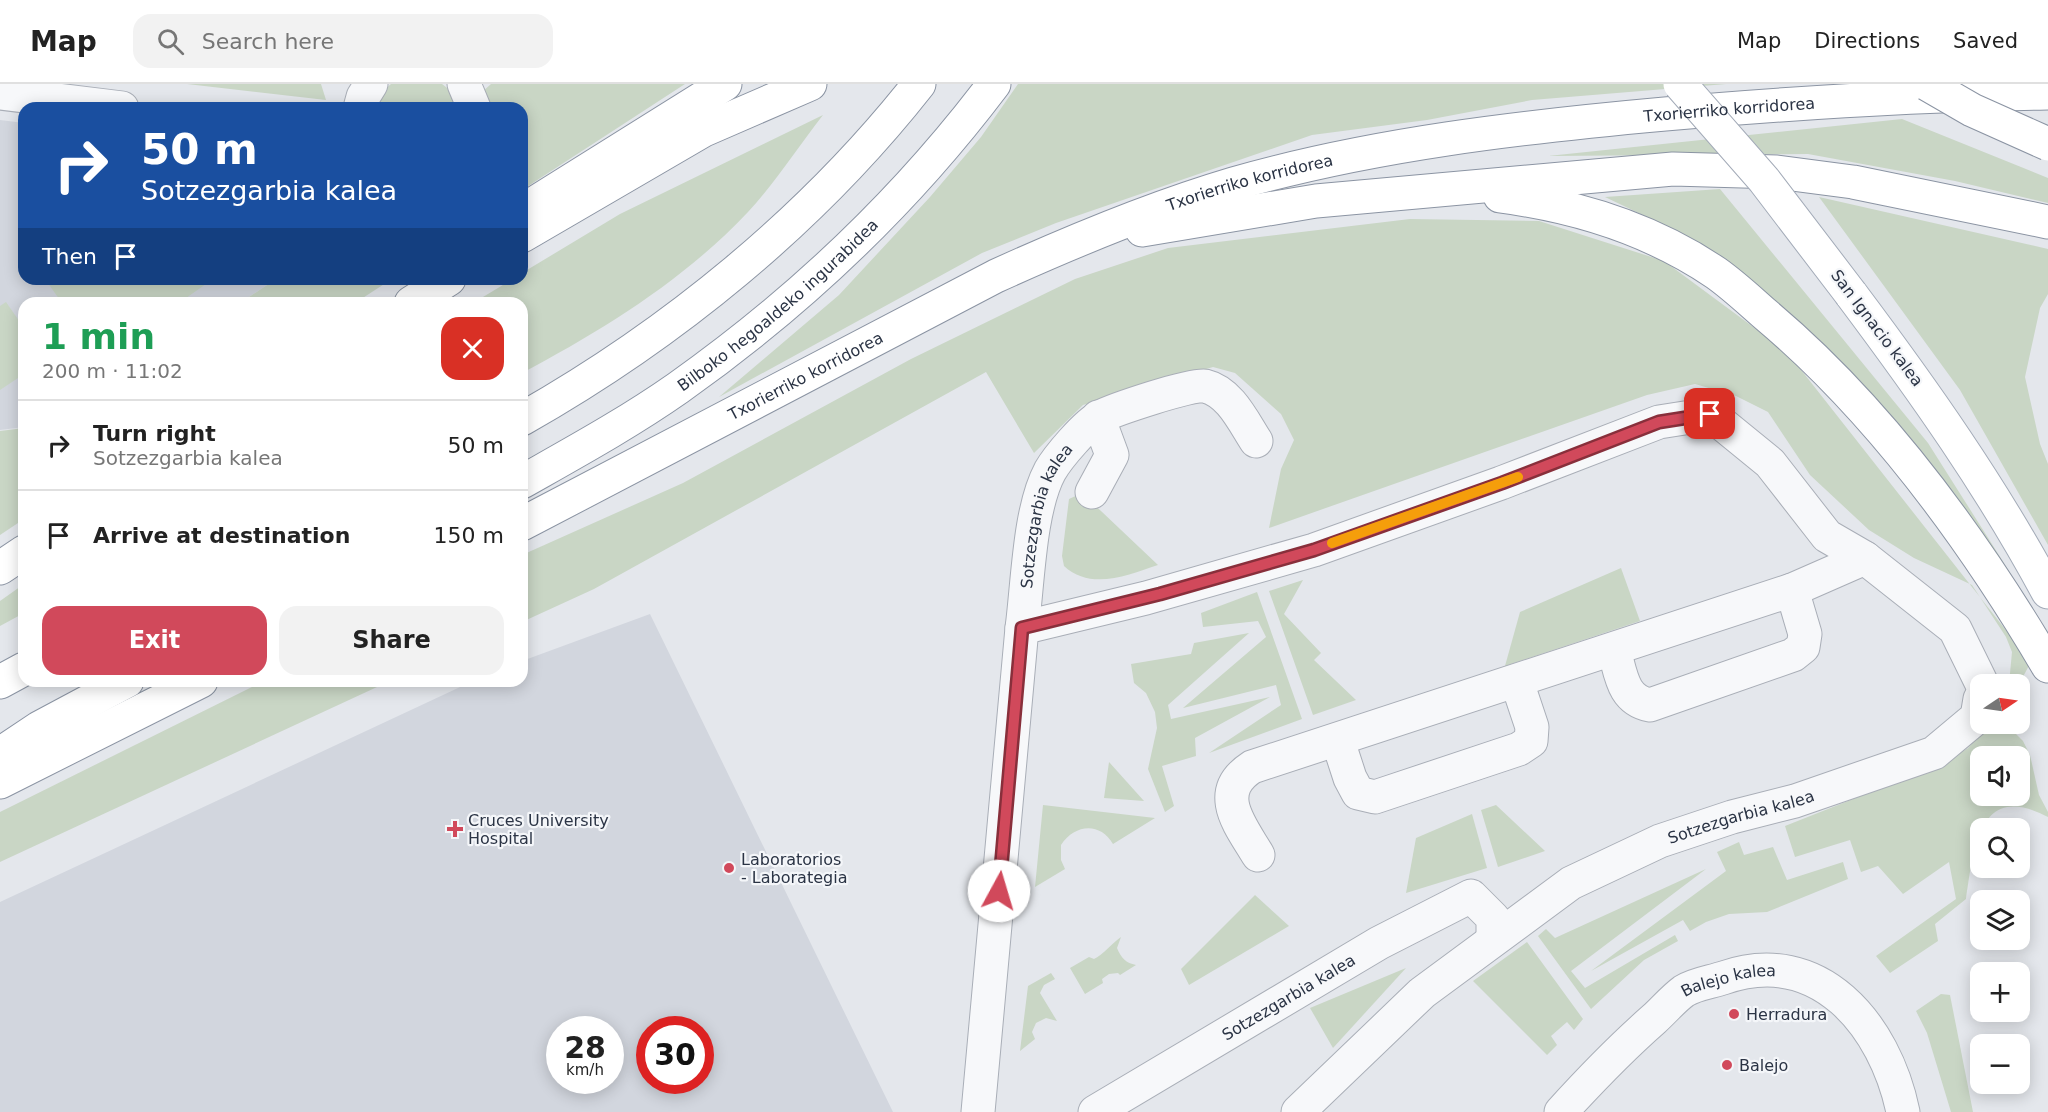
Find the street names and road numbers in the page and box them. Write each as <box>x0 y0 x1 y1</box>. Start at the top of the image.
street label: Txorierriko korridorea <box>1642 93 1816 126</box>
street label: Txorierriko korridorea <box>1163 150 1335 215</box>
street label: Bilboko hegoaldeko ingurabidea <box>674 215 882 395</box>
street label: San Ignacio kalea <box>1827 266 1927 390</box>
street label: Txorierriko korridorea <box>724 327 886 424</box>
street label: Sotzezgarbia kalea <box>1017 440 1076 589</box>
street label: Sotzezgarbia kalea <box>1665 786 1817 847</box>
street label: Sotzezgarbia kalea <box>1218 950 1358 1044</box>
street label: Balejo kalea <box>1677 960 1776 1000</box>

